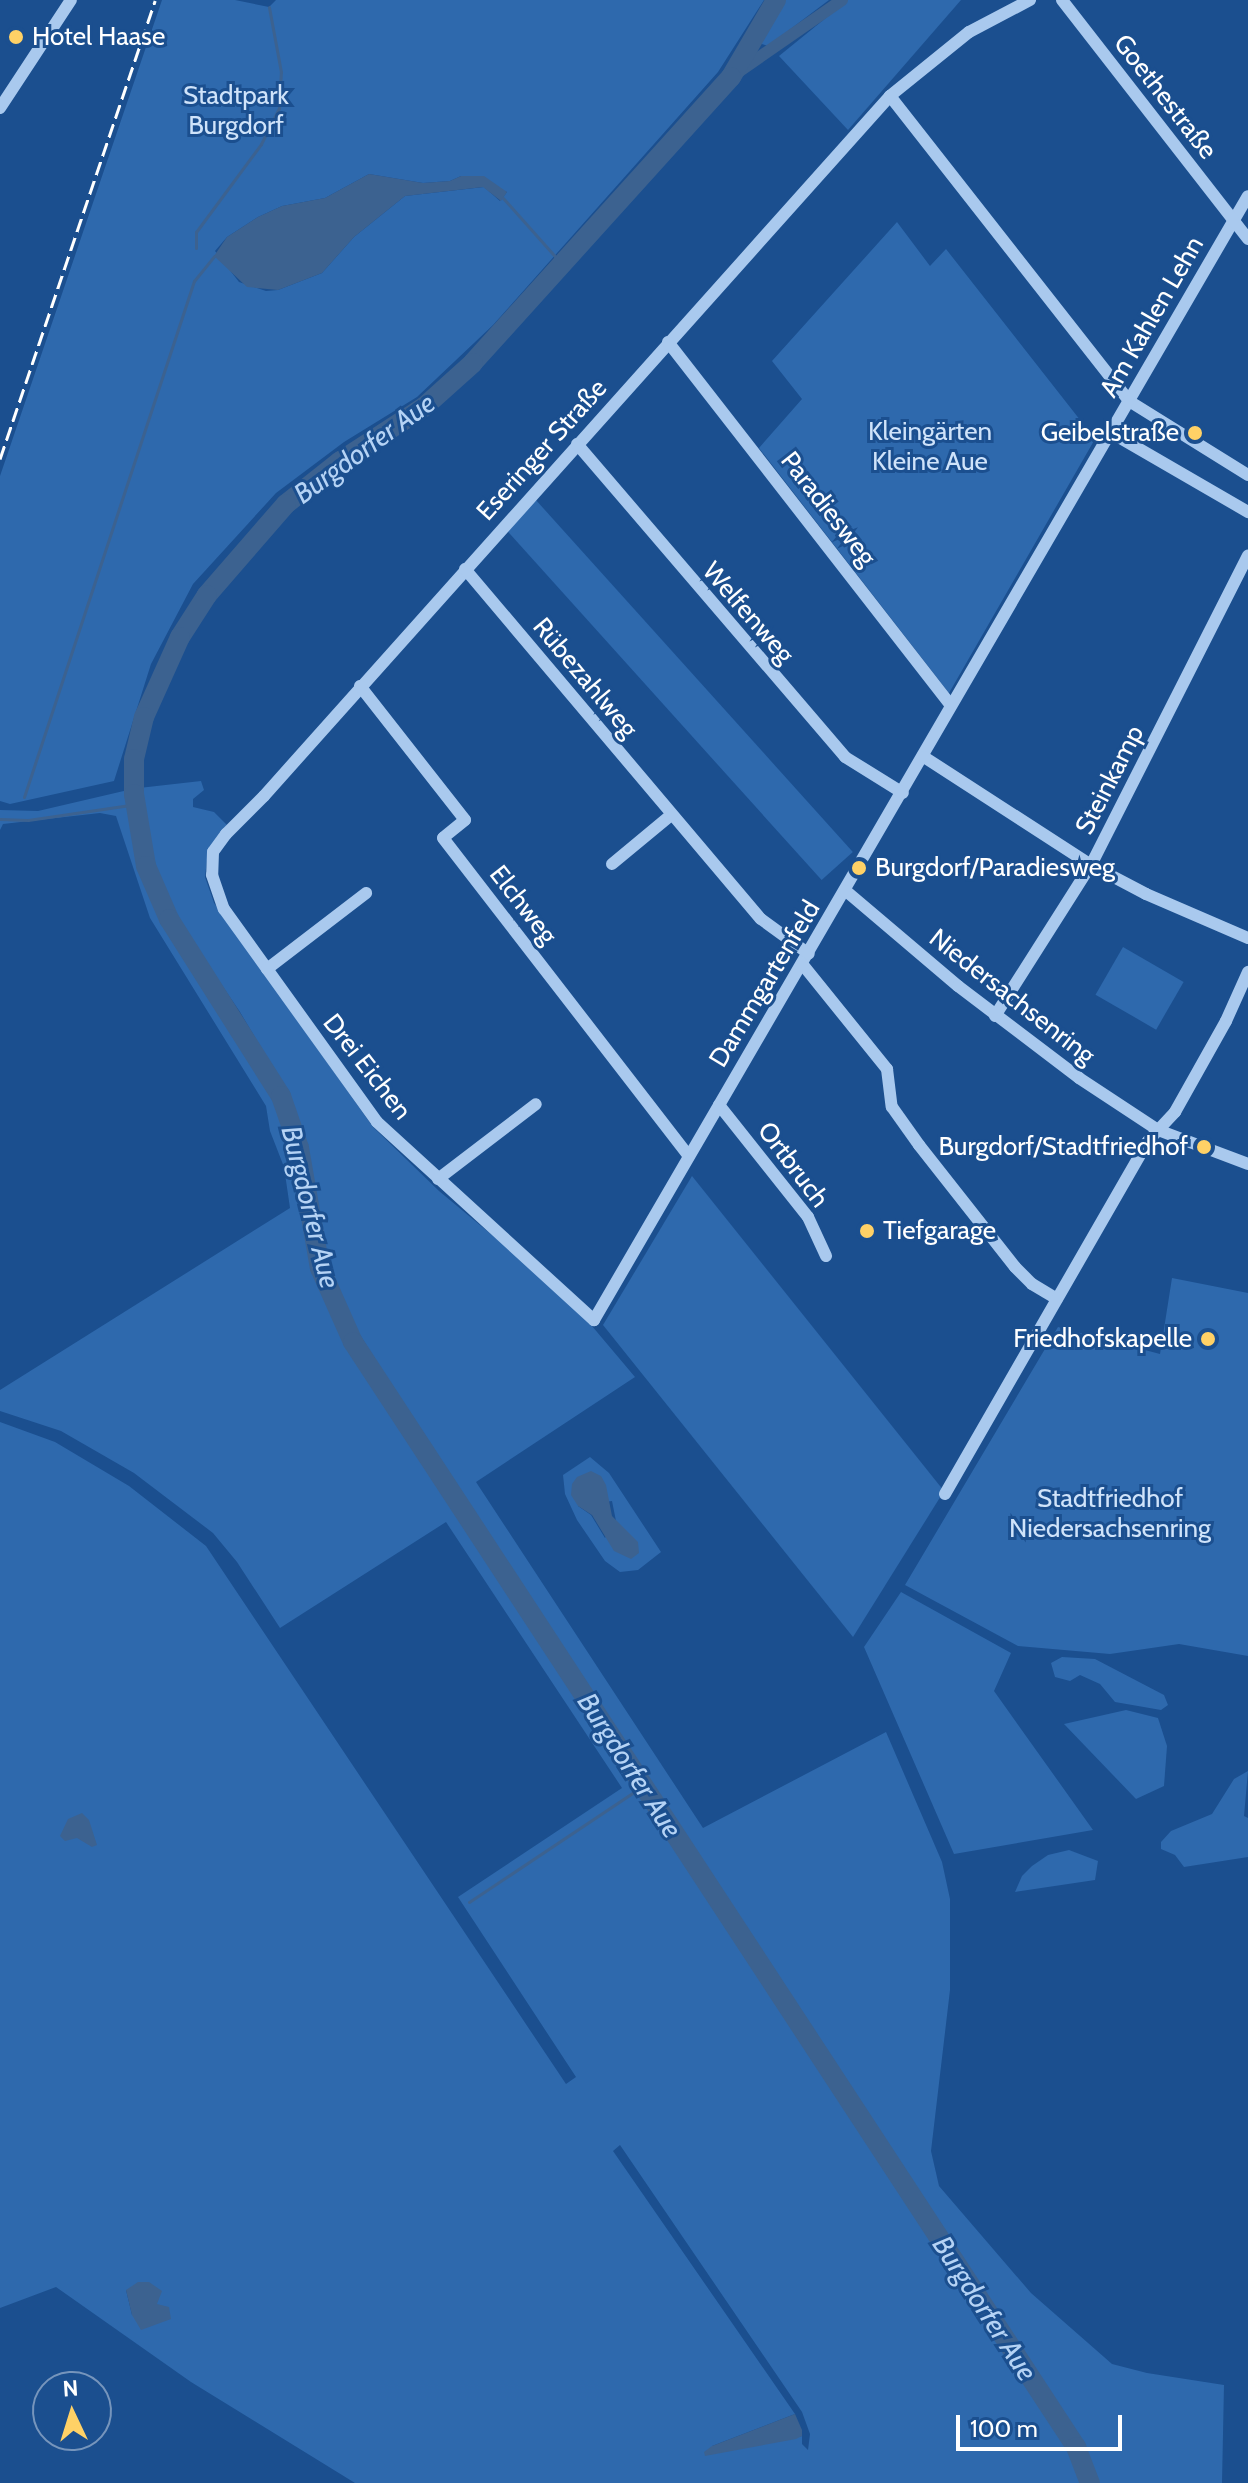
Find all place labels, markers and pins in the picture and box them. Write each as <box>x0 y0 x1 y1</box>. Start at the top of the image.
place label: Hotel Haase <box>32 21 165 53</box>
marker: Hotel Haase <box>7 28 25 46</box>
place label: Geibelstraße <box>1041 417 1179 449</box>
marker: Geibelstraße <box>1186 424 1204 442</box>
place label: Burgdorf/Paradiesweg <box>875 852 1115 884</box>
marker: Burgdorf/Paradiesweg <box>850 859 868 877</box>
place label: Burgdorf/Stadtfriedhof <box>938 1131 1188 1163</box>
marker: Burgdorf/Stadtfriedhof <box>1195 1138 1213 1156</box>
place label: Tiefgarage <box>883 1215 996 1247</box>
marker: Tiefgarage <box>858 1222 876 1240</box>
place label: Friedhofskapelle <box>1013 1323 1192 1355</box>
marker: Friedhofskapelle <box>1199 1330 1217 1348</box>

